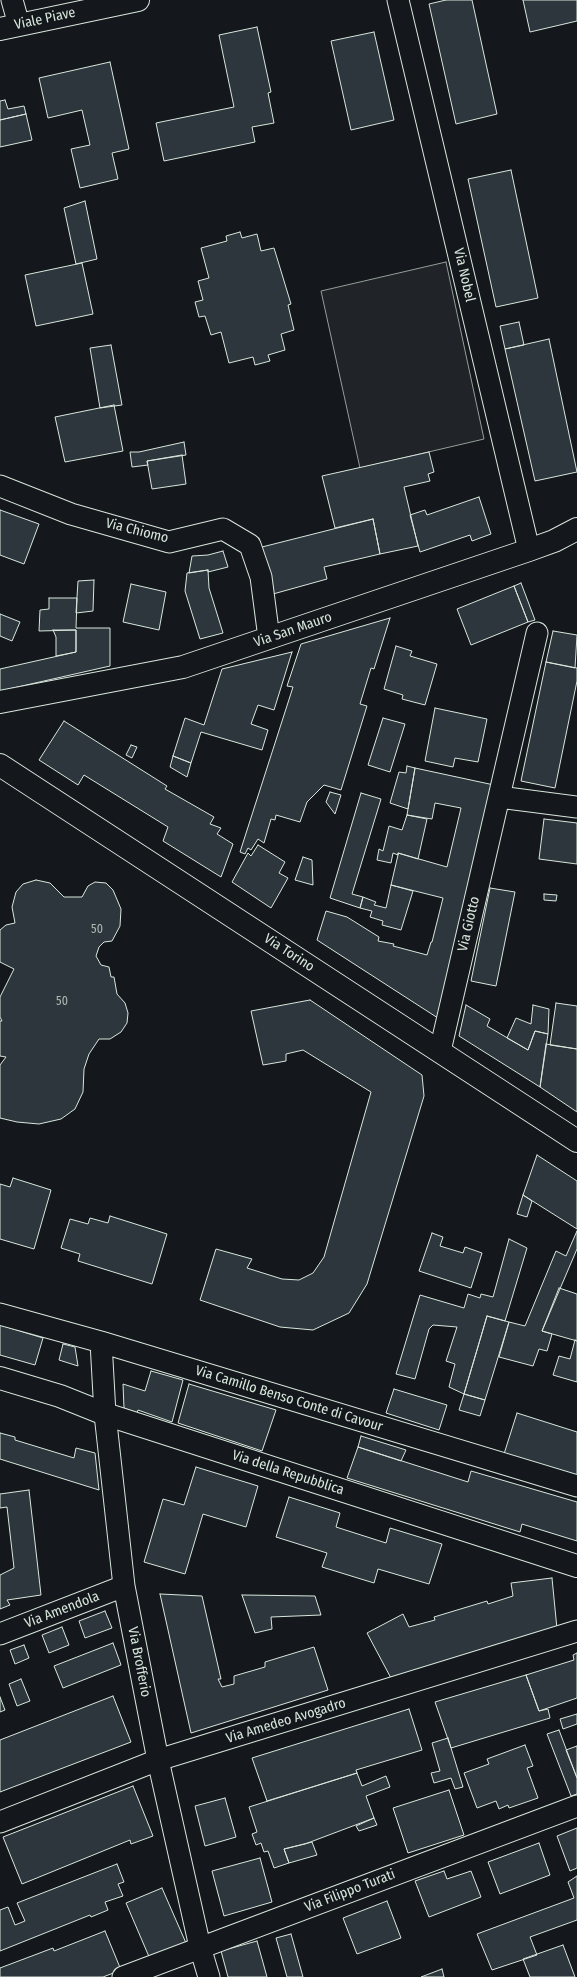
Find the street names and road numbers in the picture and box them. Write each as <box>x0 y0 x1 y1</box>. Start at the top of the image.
street label: Viale Piave <box>13 4 77 34</box>
street label: Via Nobel <box>450 246 478 304</box>
street label: Via Chiomo <box>104 515 170 547</box>
street label: Via San Mauro <box>252 609 334 651</box>
street label: Via Giotto <box>455 895 483 953</box>
street label: Via Torino <box>261 930 317 976</box>
street label: Via Camillo Benso Conte di Cavour <box>193 1362 385 1436</box>
street label: Via della Repubblica <box>230 1447 346 1499</box>
street label: Via Amendola <box>22 1588 102 1632</box>
street label: Via Brofferio <box>124 1625 154 1699</box>
street label: Via Amedeo Avogadro <box>224 1695 348 1747</box>
street label: Via Filippo Turati <box>302 1866 398 1916</box>

